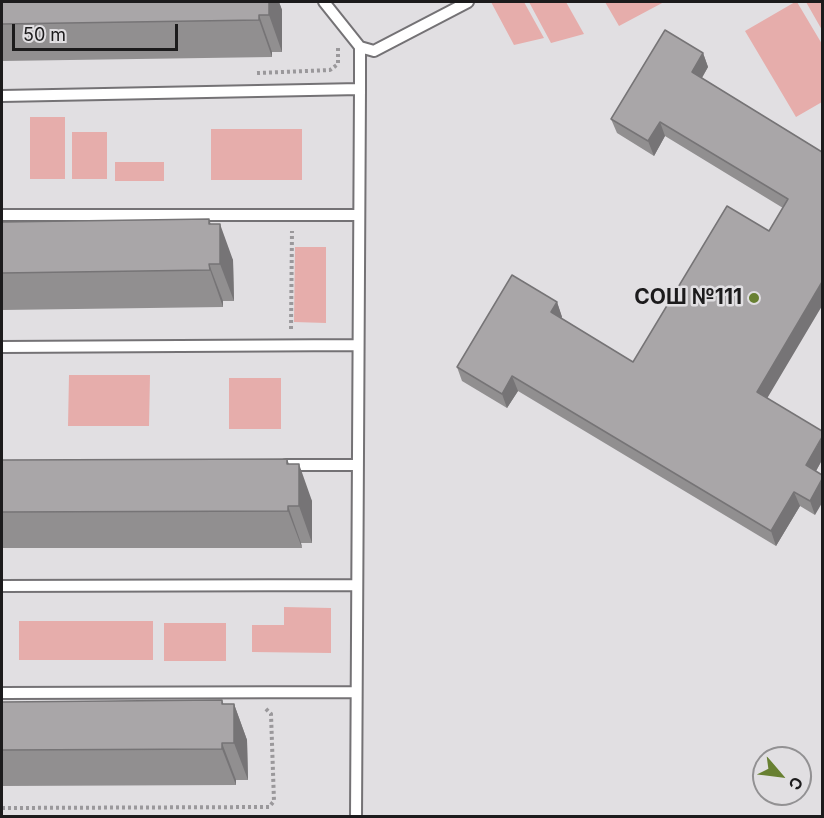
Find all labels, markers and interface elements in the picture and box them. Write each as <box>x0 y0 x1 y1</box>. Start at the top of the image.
scale bar <box>15 12 182 50</box>
text: 50 m <box>23 24 66 45</box>
place label: СОШ №111 <box>634 285 742 311</box>
marker: СОШ №111 <box>747 291 761 305</box>
north arrow <box>752 746 812 806</box>
text: С <box>785 774 808 793</box>

